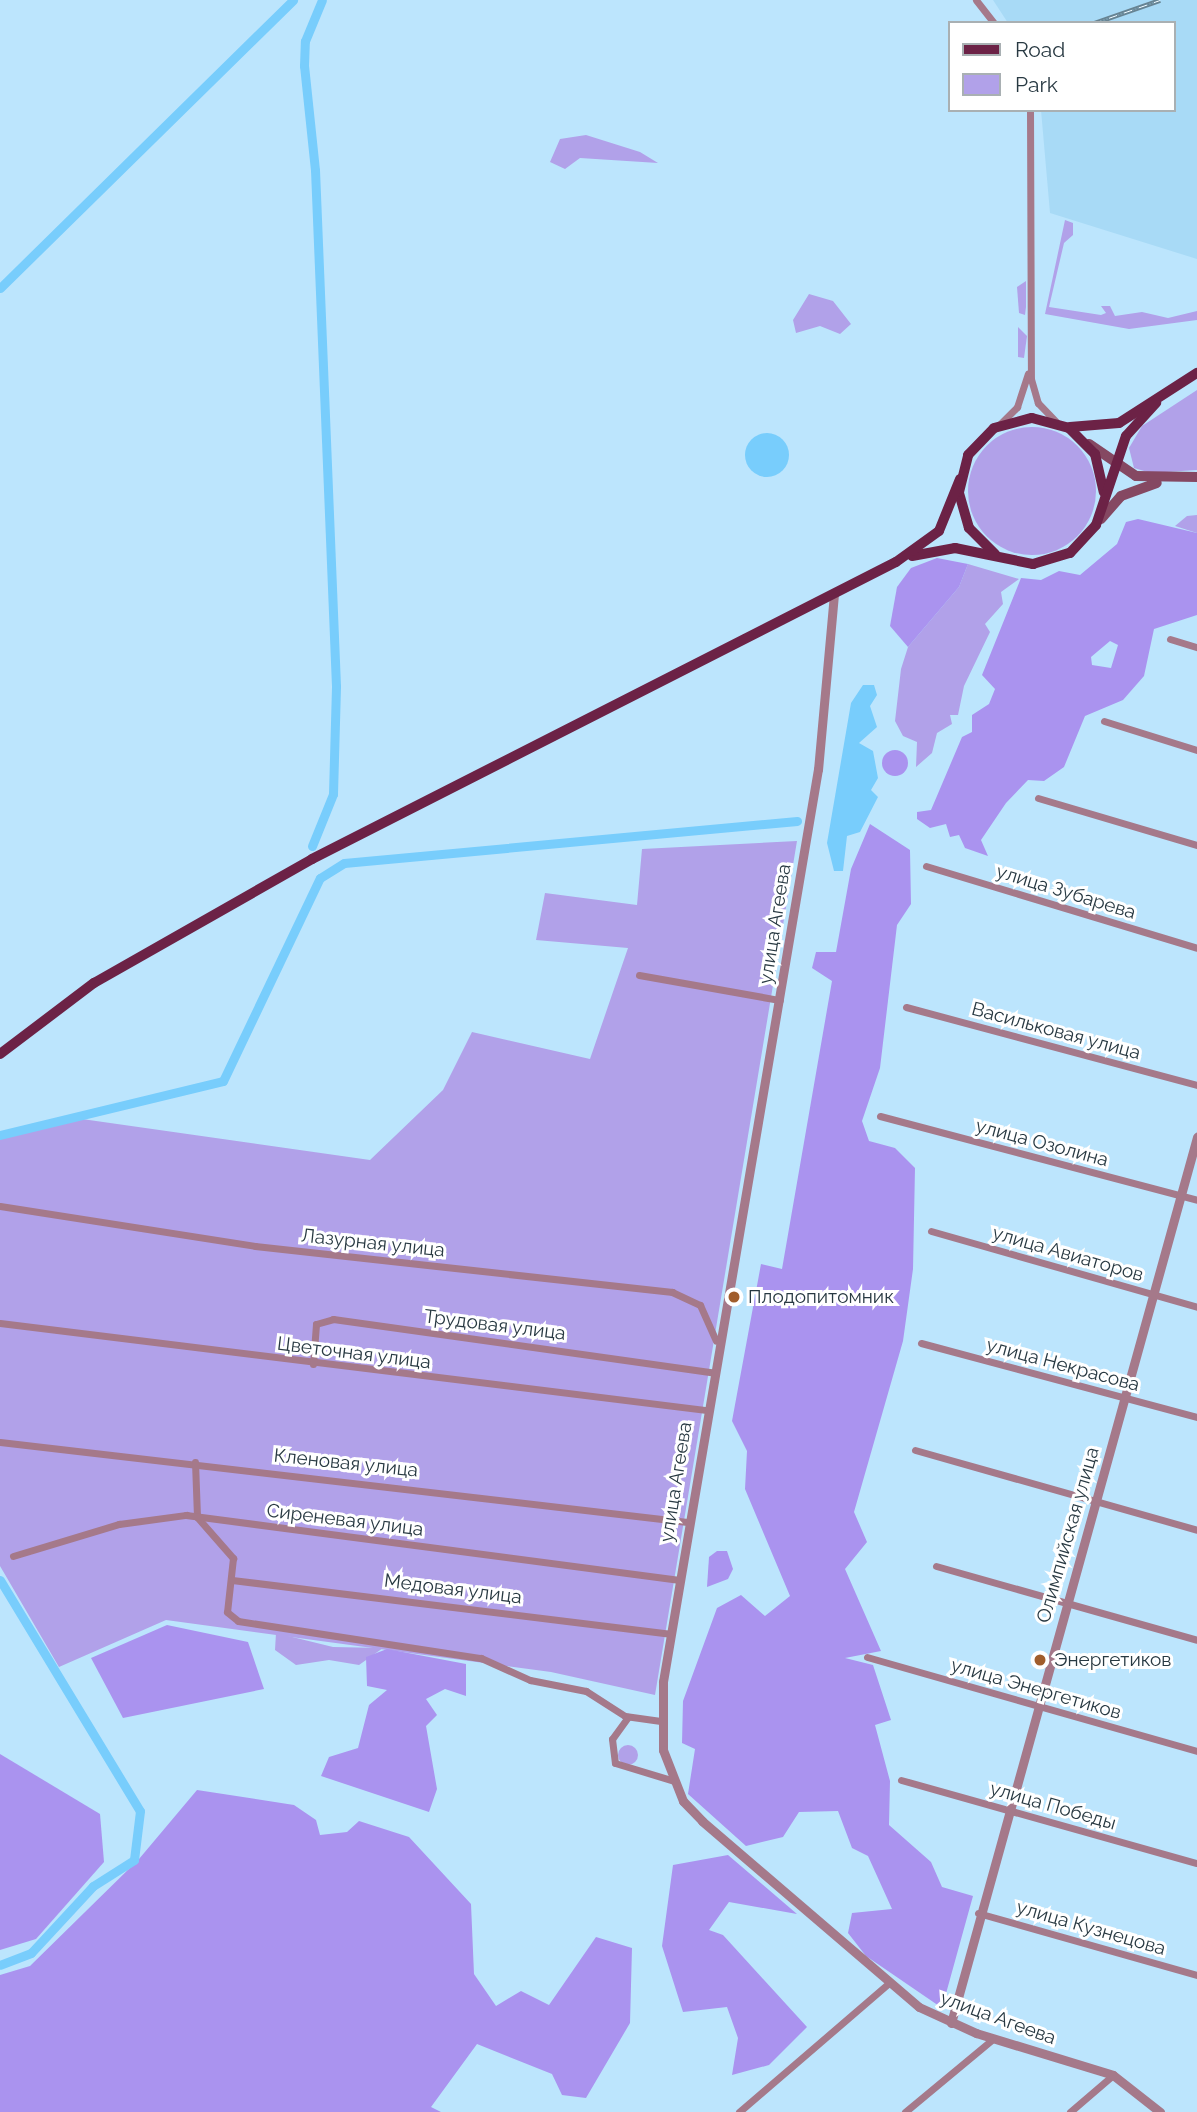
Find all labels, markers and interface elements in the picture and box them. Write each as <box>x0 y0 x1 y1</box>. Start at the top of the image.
legend <box>948 21 1176 112</box>
text: Road <box>1015 37 1065 62</box>
text: Park <box>1015 72 1058 97</box>
street label: улица Зубарева <box>994 860 1138 924</box>
street label: улица Агеева <box>754 862 796 986</box>
street label: Васильковая улица <box>969 997 1143 1065</box>
street label: улица Озолина <box>973 1114 1111 1172</box>
street label: улица Авиаторов <box>990 1221 1146 1287</box>
street label: Лазурная улица <box>300 1224 446 1262</box>
place label: Плодопитомник <box>748 1286 894 1308</box>
marker: Плодопитомник <box>726 1289 742 1305</box>
street label: Трудовая улица <box>423 1305 567 1345</box>
street label: Цветочная улица <box>276 1332 432 1374</box>
street label: улица Некрасова <box>984 1334 1142 1396</box>
street label: улица Агеева <box>655 1420 697 1544</box>
street label: Кленовая улица <box>273 1444 419 1482</box>
street label: Олимпийская улица <box>1032 1444 1104 1626</box>
street label: Сиреневая улица <box>265 1499 425 1541</box>
street label: Медовая улица <box>383 1569 523 1609</box>
place label: Энергетиков <box>1054 1649 1172 1671</box>
marker: Энергетиков <box>1032 1652 1048 1668</box>
street label: улица Энергетиков <box>948 1654 1124 1724</box>
street label: улица Победы <box>987 1777 1119 1835</box>
street label: улица Кузнецова <box>1014 1896 1168 1960</box>
street label: улица Агеева <box>937 1986 1059 2050</box>

